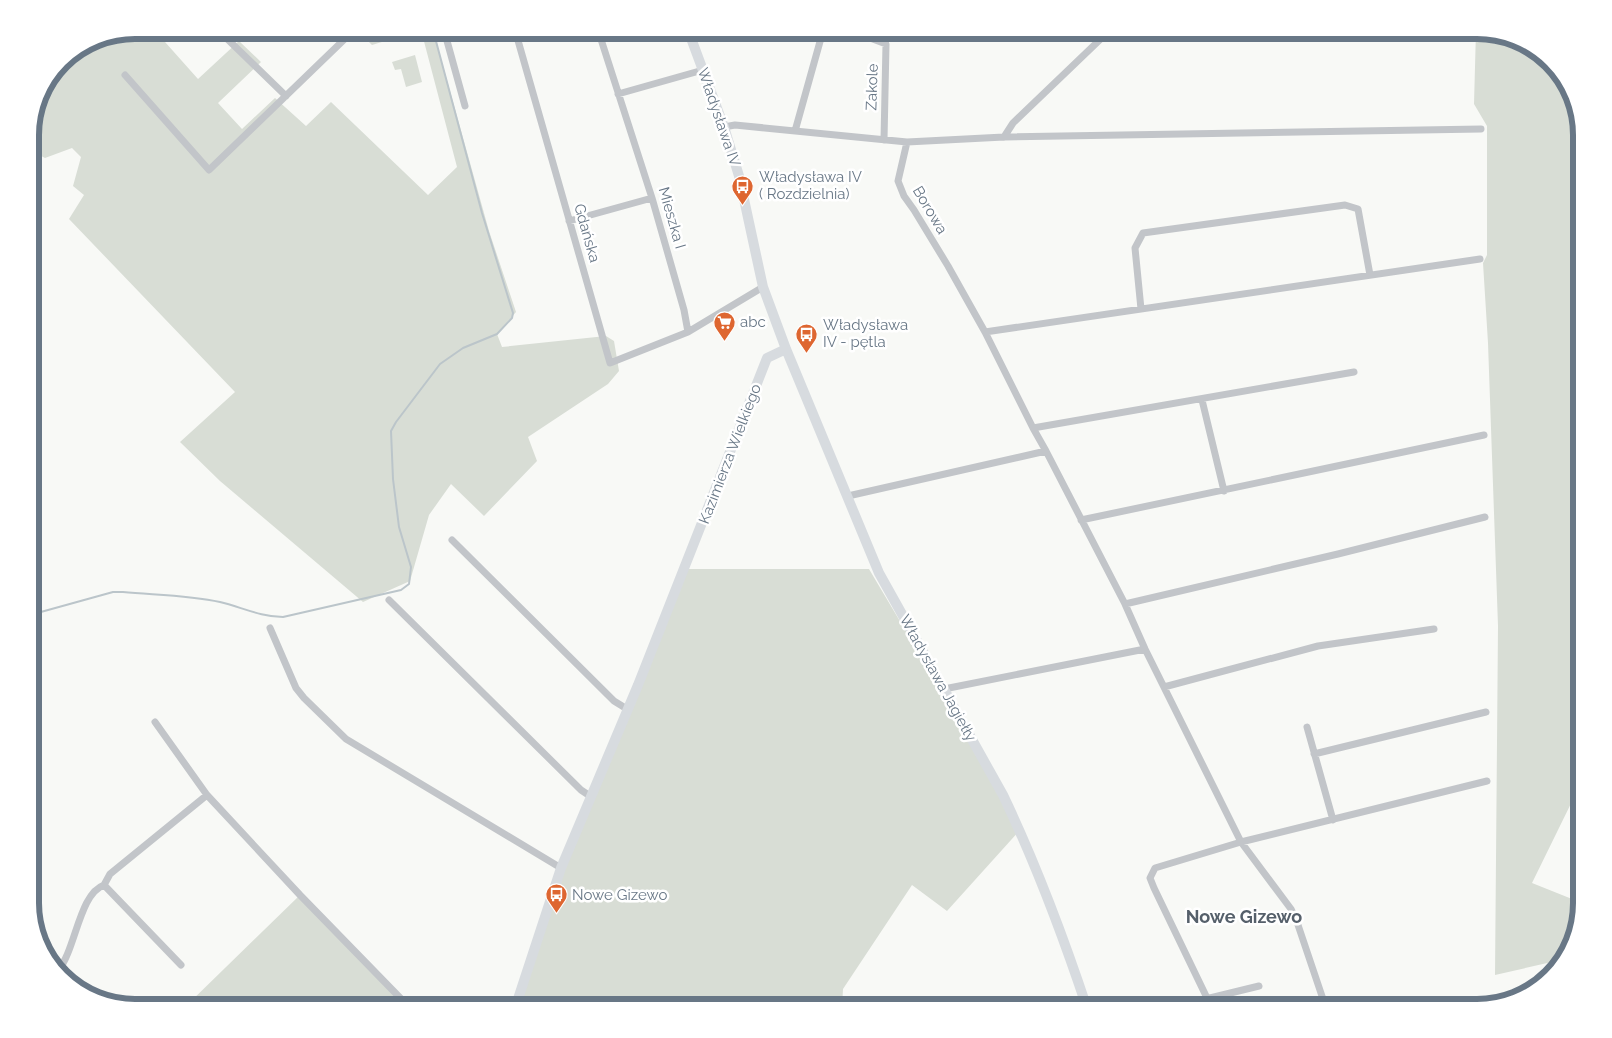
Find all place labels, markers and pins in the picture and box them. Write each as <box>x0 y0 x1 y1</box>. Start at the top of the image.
place label: Władysława IV ( Rozdzielnia) <box>759 168 862 203</box>
bus stop icon: Władysława IV ( Rozdzielnia) <box>731 174 755 205</box>
supermarket icon: abc <box>712 310 736 341</box>
place label: abc <box>740 313 766 331</box>
place label: Władysława IV - pętla <box>823 316 908 351</box>
bus stop icon: Władysława IV - pętla <box>795 322 819 353</box>
bus stop icon: Nowe Gizewo <box>544 883 568 914</box>
place label: Nowe Gizewo <box>572 886 667 904</box>

